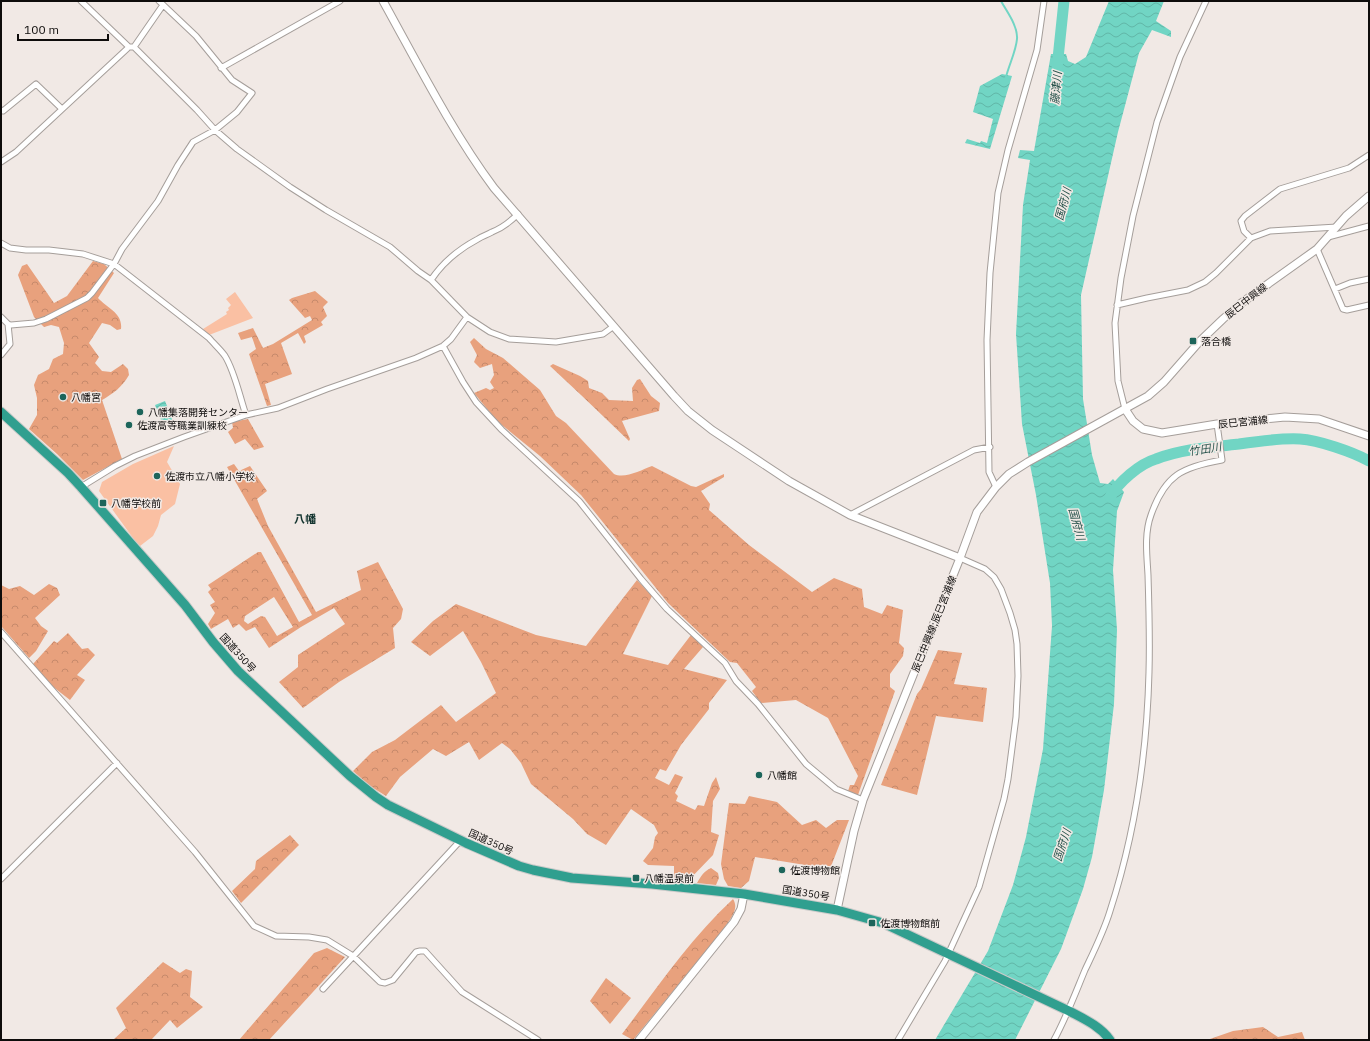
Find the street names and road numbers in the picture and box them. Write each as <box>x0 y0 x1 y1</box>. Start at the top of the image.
street label: 辰巳中興線 <box>1222 280 1270 322</box>
street label: 辰巳宮浦線 <box>1217 413 1269 431</box>
street label: 辰巳中興線;辰巳宮浦線 <box>909 574 959 674</box>
street label: 国道350号 <box>217 631 259 675</box>
street label: 国道350号 <box>466 826 516 858</box>
street label: 国道350号 <box>781 883 831 903</box>

